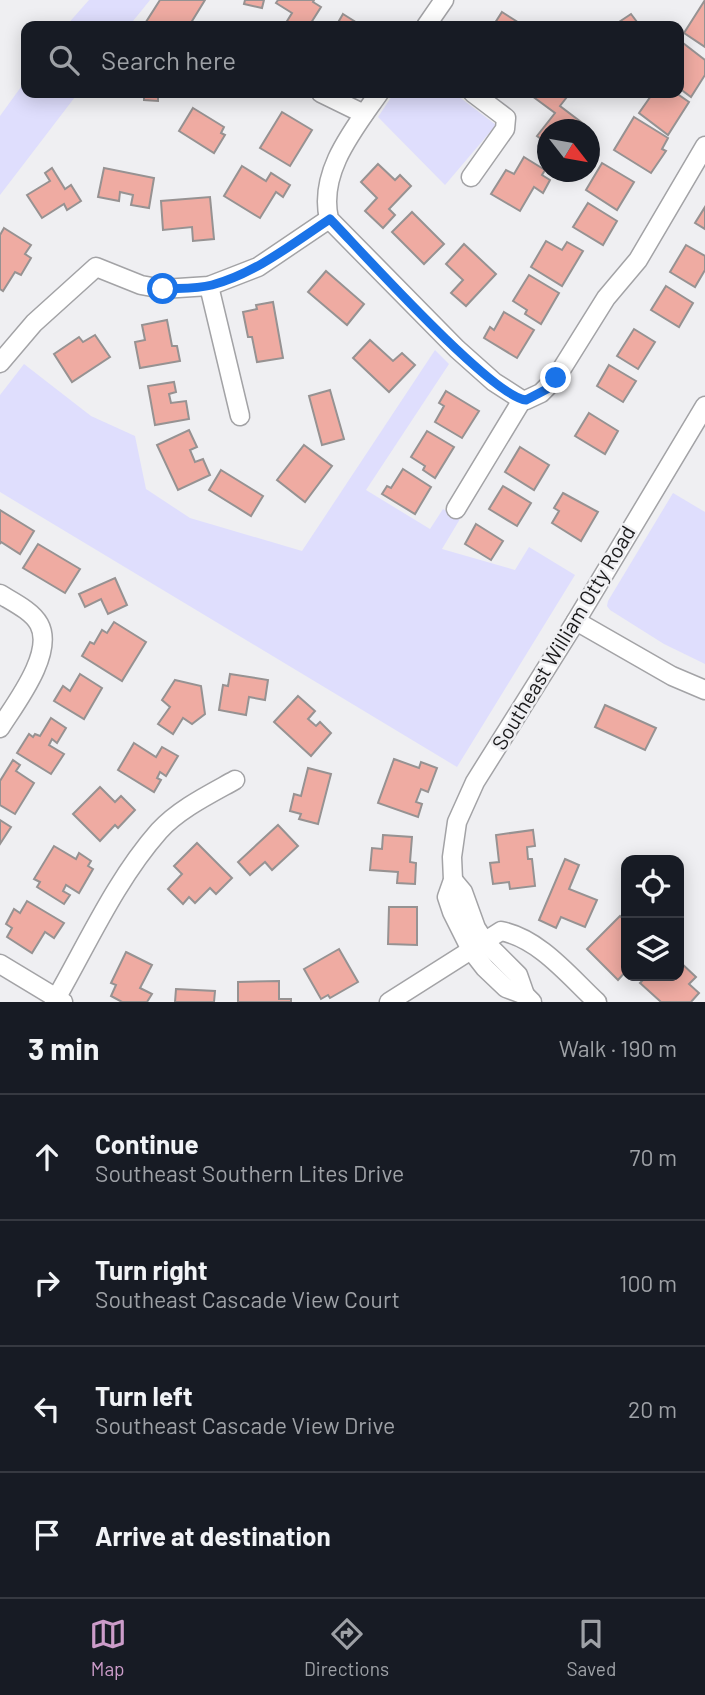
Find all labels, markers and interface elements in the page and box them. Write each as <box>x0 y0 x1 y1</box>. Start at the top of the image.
search box <box>21 21 684 98</box>
icon: search <box>45 41 83 79</box>
text: Search here <box>101 44 236 75</box>
north arrow <box>537 119 600 182</box>
route start <box>147 273 178 304</box>
route end <box>540 362 571 393</box>
street label: Southeast William Otty Road <box>486 521 640 754</box>
map controls <box>621 855 684 981</box>
button: locate <box>621 855 684 918</box>
button: layers <box>621 918 684 981</box>
text: 3 min <box>28 1030 99 1066</box>
text: Walk · 190 m <box>559 1034 677 1062</box>
text: Continue <box>95 1128 199 1159</box>
icon: ahead <box>28 1138 66 1176</box>
text: 70 m <box>630 1143 677 1171</box>
text: Southeast Southern Lites Drive <box>95 1159 404 1187</box>
text: Turn right <box>95 1254 208 1285</box>
icon: right <box>28 1264 66 1302</box>
text: 100 m <box>619 1269 677 1297</box>
text: Southeast Cascade View Court <box>95 1285 400 1313</box>
text: Turn left <box>95 1380 193 1411</box>
icon: left <box>28 1390 66 1428</box>
text: 20 m <box>628 1395 677 1423</box>
text: Southeast Cascade View Drive <box>95 1411 395 1439</box>
icon: arrive <box>28 1516 66 1554</box>
text: Arrive at destination <box>95 1520 331 1551</box>
tab: Map <box>89 1615 127 1680</box>
tab: Directions <box>304 1615 389 1680</box>
tab: Saved <box>566 1615 616 1680</box>

